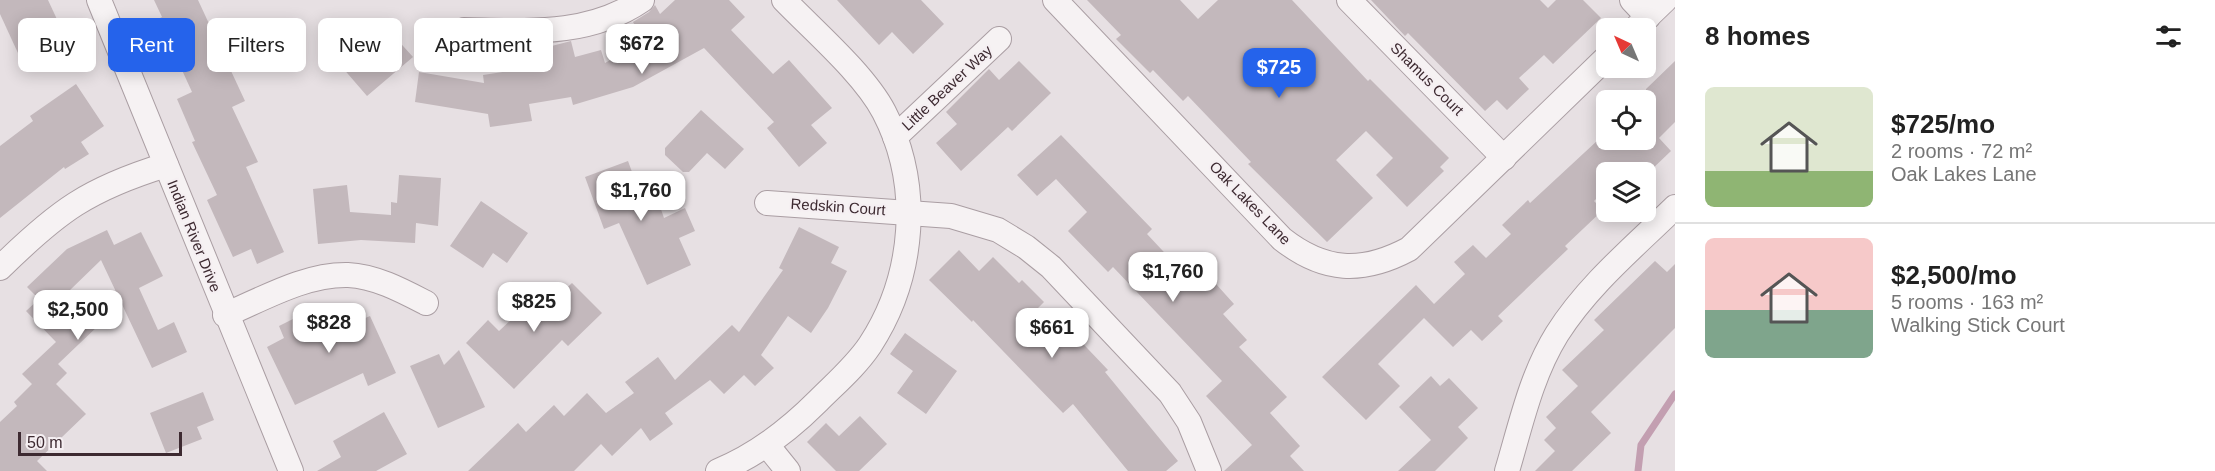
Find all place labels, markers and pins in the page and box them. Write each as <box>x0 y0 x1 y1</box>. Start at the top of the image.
pin: $672 <box>606 24 678 75</box>
pin: $725 <box>1243 48 1315 99</box>
pin: $1,760 <box>592 171 690 222</box>
pin: $1,760 <box>1124 252 1222 303</box>
pin: $825 <box>498 282 570 333</box>
pin: $2,500 <box>29 290 127 341</box>
pin: $828 <box>293 303 365 354</box>
pin: $661 <box>1016 308 1088 359</box>

